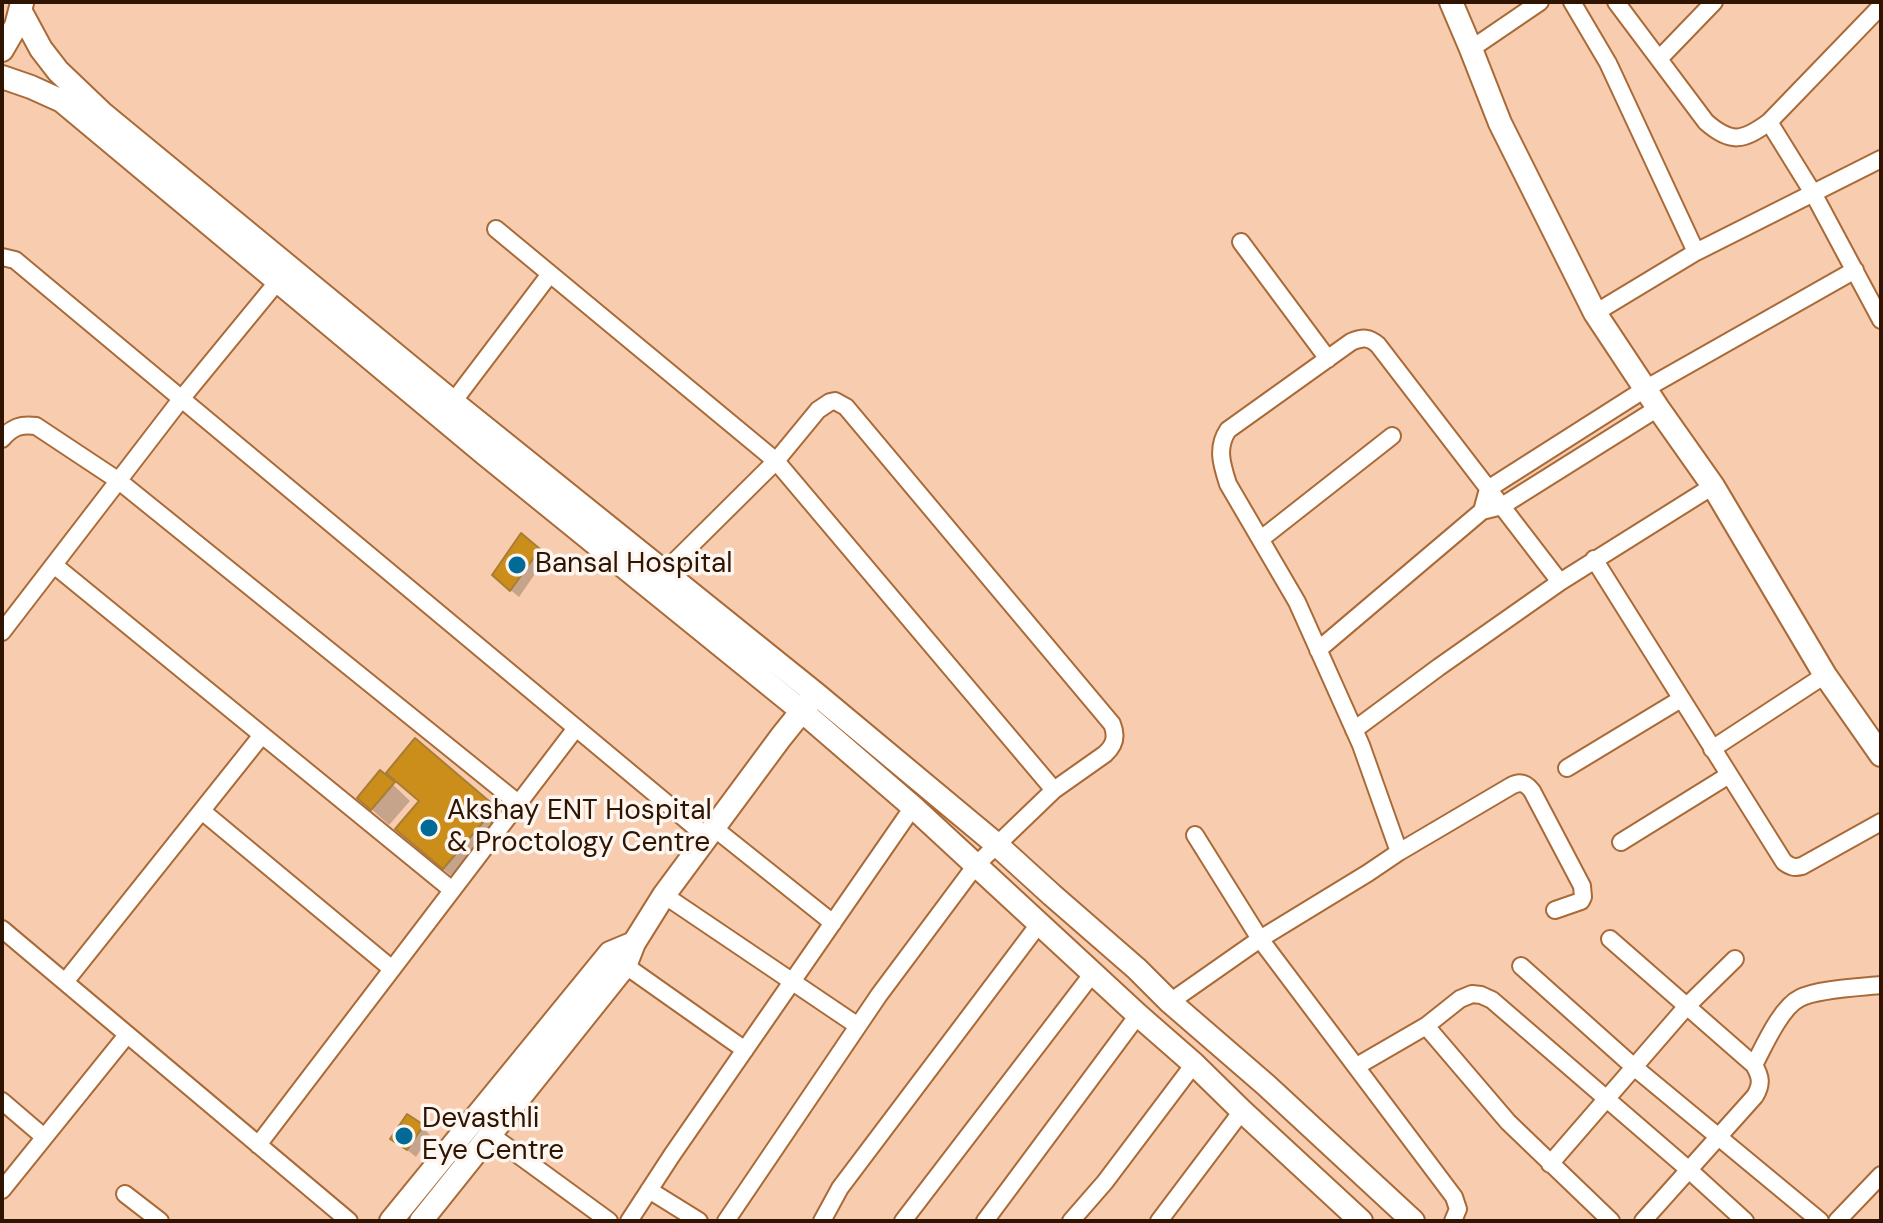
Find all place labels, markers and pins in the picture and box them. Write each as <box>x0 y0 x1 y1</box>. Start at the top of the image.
place label: Bansal Hospital <box>535 548 733 582</box>
marker: Bansal Hospital <box>506 554 528 576</box>
place label: Akshay ENT Hospital & Proctology Centre <box>447 795 712 861</box>
marker: Akshay ENT Hospital & Proctology Centre <box>418 817 440 839</box>
place label: Devasthli Eye Centre <box>422 1103 564 1169</box>
marker: Devasthli Eye Centre <box>393 1125 415 1147</box>

